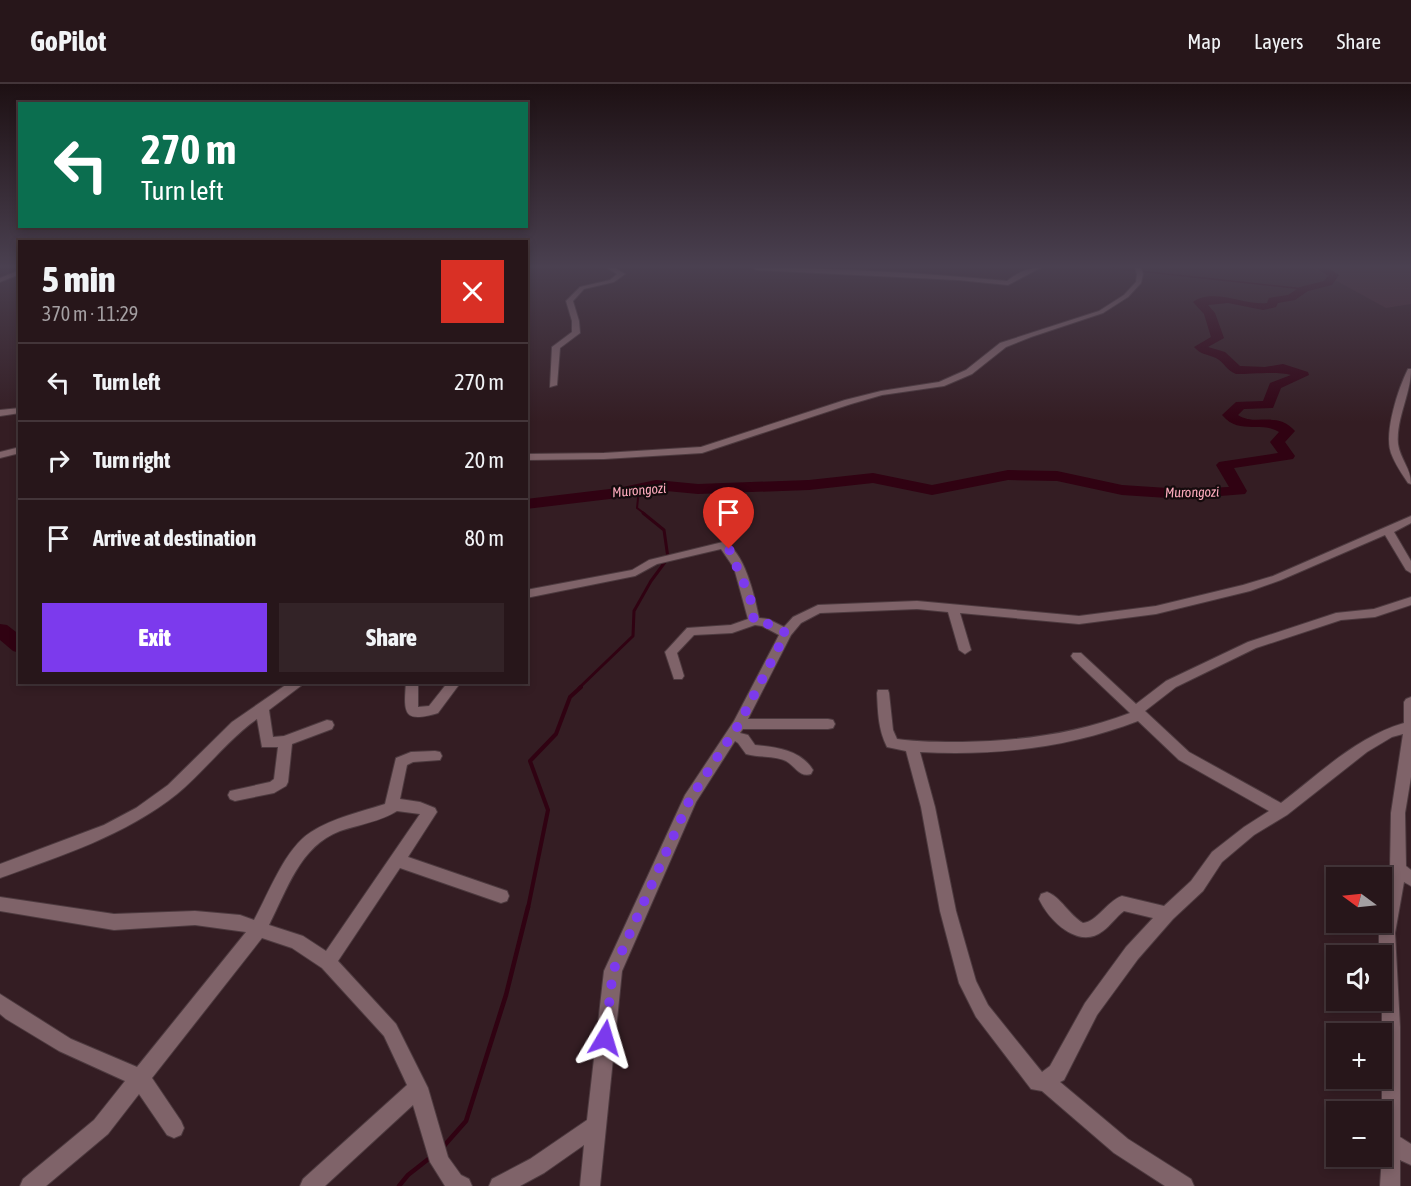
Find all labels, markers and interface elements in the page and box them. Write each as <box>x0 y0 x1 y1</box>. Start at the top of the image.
text: GoPilot <box>30 25 106 57</box>
text: Map <box>1187 29 1221 53</box>
text: Layers <box>1254 29 1304 53</box>
text: Share <box>1337 29 1381 53</box>
text: 270 m <box>141 125 236 173</box>
icon: left <box>42 126 120 204</box>
text: Turn left <box>141 175 224 206</box>
text: 5 min <box>42 258 116 300</box>
button: close <box>441 260 504 323</box>
text: 370 m · 11:29 <box>42 302 138 325</box>
icon: left <box>42 366 75 399</box>
text: Turn left <box>93 369 160 395</box>
text: 270 m <box>454 369 504 395</box>
icon: right <box>42 444 75 477</box>
text: Turn right <box>93 447 170 473</box>
text: 20 m <box>464 447 504 473</box>
water label: Murongozi <box>611 480 667 500</box>
water label: Murongozi <box>1165 484 1219 500</box>
pin <box>703 487 754 549</box>
icon: arrive <box>712 496 745 529</box>
icon: arrive <box>42 522 75 555</box>
text: Arrive at destination <box>93 525 256 551</box>
text: 80 m <box>464 525 504 551</box>
button: Exit <box>42 603 267 672</box>
button: Share <box>279 603 504 672</box>
north arrow <box>1326 867 1392 933</box>
map controls <box>1326 867 1392 1167</box>
button: sound <box>1326 945 1392 1011</box>
position arrow <box>573 1006 637 1070</box>
button: + <box>1326 1023 1392 1089</box>
button: − <box>1326 1101 1392 1167</box>

